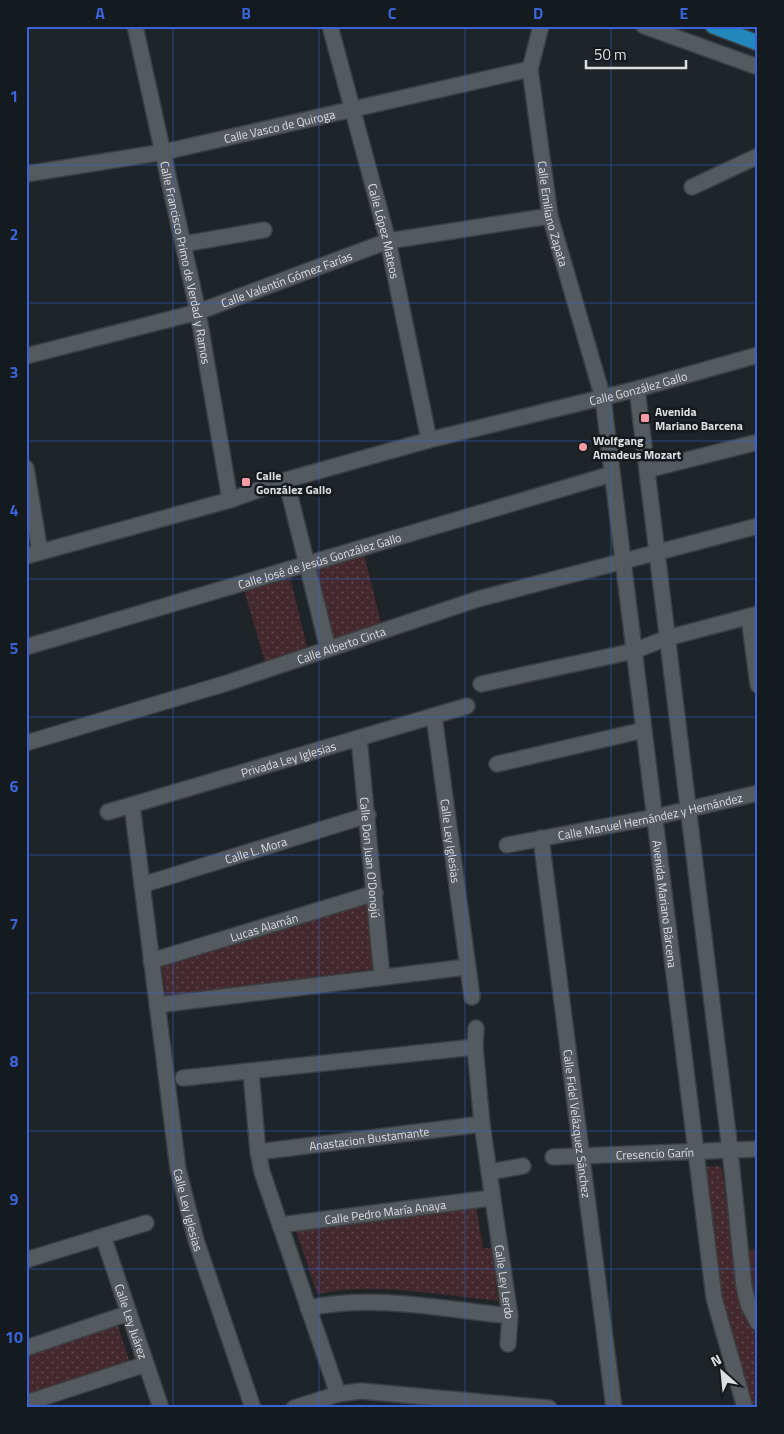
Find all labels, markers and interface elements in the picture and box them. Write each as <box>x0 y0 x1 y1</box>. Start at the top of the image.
text: A <box>95 1 105 25</box>
text: B <box>241 1 251 25</box>
text: C <box>388 1 397 25</box>
text: D <box>533 1 543 25</box>
text: E <box>680 1 689 25</box>
scale bar <box>586 38 686 70</box>
text: 50 m <box>594 43 627 66</box>
text: 1 <box>10 84 18 108</box>
street label: Calle Vasco de Quiroga <box>222 104 337 148</box>
street label: Calle Francisco Primo de Verdad y Ramos <box>156 159 216 366</box>
street label: Calle Emiliano Zapata <box>533 159 574 269</box>
street label: Calle López Mateos <box>363 181 405 281</box>
text: 2 <box>10 222 18 246</box>
street label: Calle Valentín Gómez Farías <box>218 246 355 312</box>
text: 3 <box>10 360 18 384</box>
street label: Calle González Gallo <box>587 366 689 410</box>
place label: Avenida Mariano Barcena <box>655 402 743 435</box>
marker: Avenida Mariano Barcena <box>639 412 651 424</box>
place label: Wolfgang Amadeus Mozart <box>593 431 682 464</box>
marker: Wolfgang Amadeus Mozart <box>577 441 589 453</box>
place label: Calle González Gallo <box>256 466 332 499</box>
marker: Calle González Gallo <box>240 476 252 488</box>
text: 4 <box>10 498 19 522</box>
street label: Calle José de Jesús González Gallo <box>235 527 403 593</box>
street label: Calle Alberto Cinta <box>294 621 388 668</box>
text: 5 <box>10 636 19 660</box>
street label: Privada Ley Iglesias <box>238 736 339 782</box>
text: 6 <box>10 774 19 798</box>
street label: Calle Manuel Hernández y Hernández <box>556 787 744 845</box>
street label: Calle Don Juan O'Donojú <box>355 796 386 919</box>
street label: Calle Ley Iglesias <box>436 798 466 884</box>
street label: Calle L. Mora <box>222 831 289 868</box>
street label: Avenida Mariano Bárcena <box>648 839 683 969</box>
street label: Lucas Alamán <box>228 907 300 946</box>
text: 7 <box>10 912 18 936</box>
street label: Calle Fidel Velázquez Sánchez <box>559 1048 597 1199</box>
text: 8 <box>10 1049 19 1073</box>
street label: Anastacion Bustamante <box>308 1121 430 1155</box>
street label: Cresencio Garín <box>615 1142 694 1164</box>
street label: Calle Ley Iglesias <box>169 1166 209 1254</box>
text: 9 <box>10 1187 19 1211</box>
street label: Calle Pedro María Anaya <box>323 1194 447 1229</box>
street label: Calle Ley Lerdo <box>490 1243 520 1320</box>
street label: Calle Ley Juárez <box>110 1281 153 1361</box>
text: 10 <box>5 1325 23 1349</box>
north arrow <box>696 1346 746 1396</box>
text: N <box>707 1348 725 1372</box>

